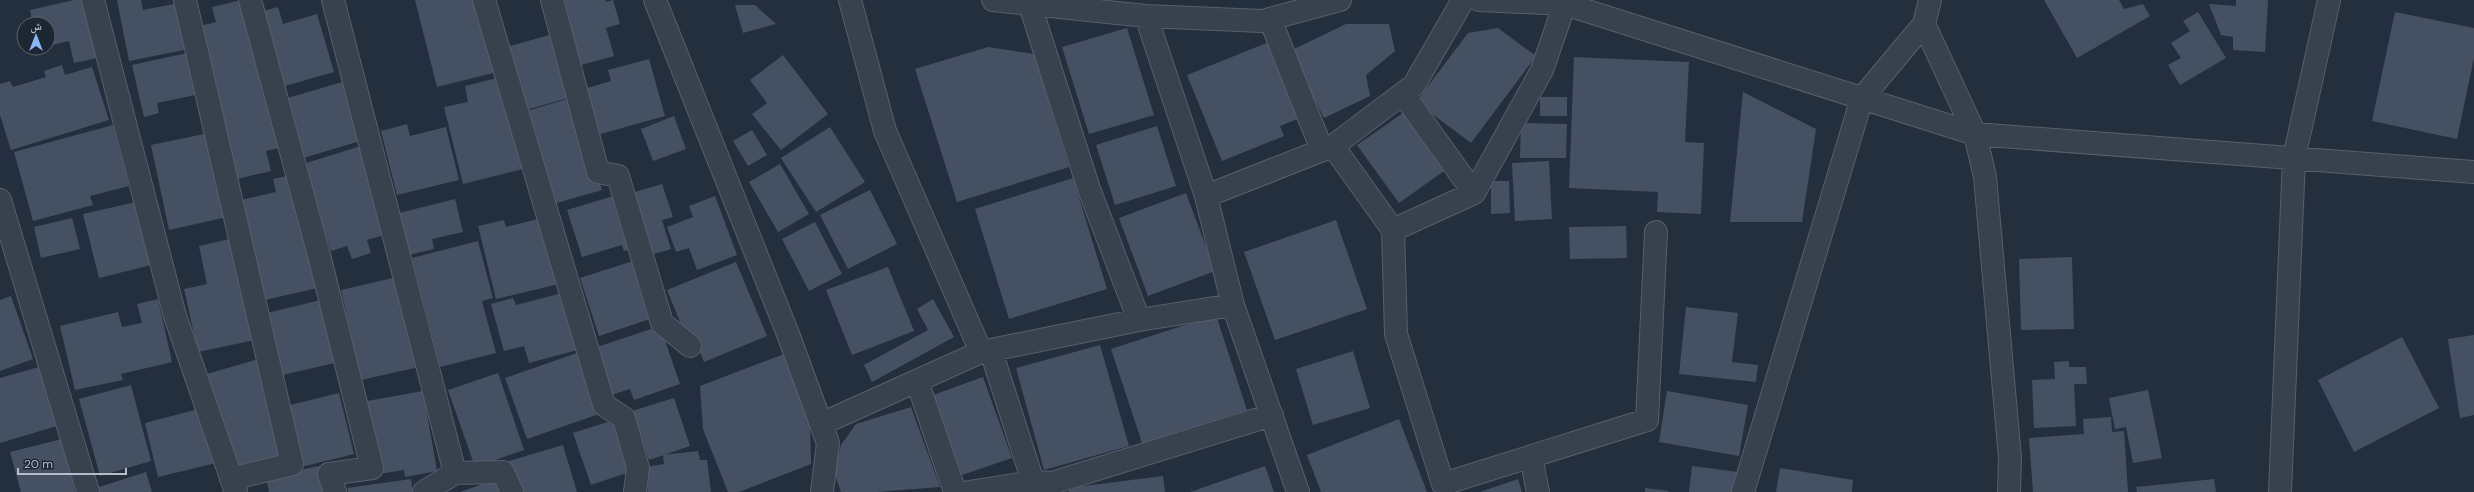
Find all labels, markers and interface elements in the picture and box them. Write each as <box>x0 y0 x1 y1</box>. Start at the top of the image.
north arrow <box>16 16 56 56</box>
text: ش <box>30 19 42 34</box>
scale bar <box>18 450 126 476</box>
text: 20 m <box>24 456 53 472</box>

